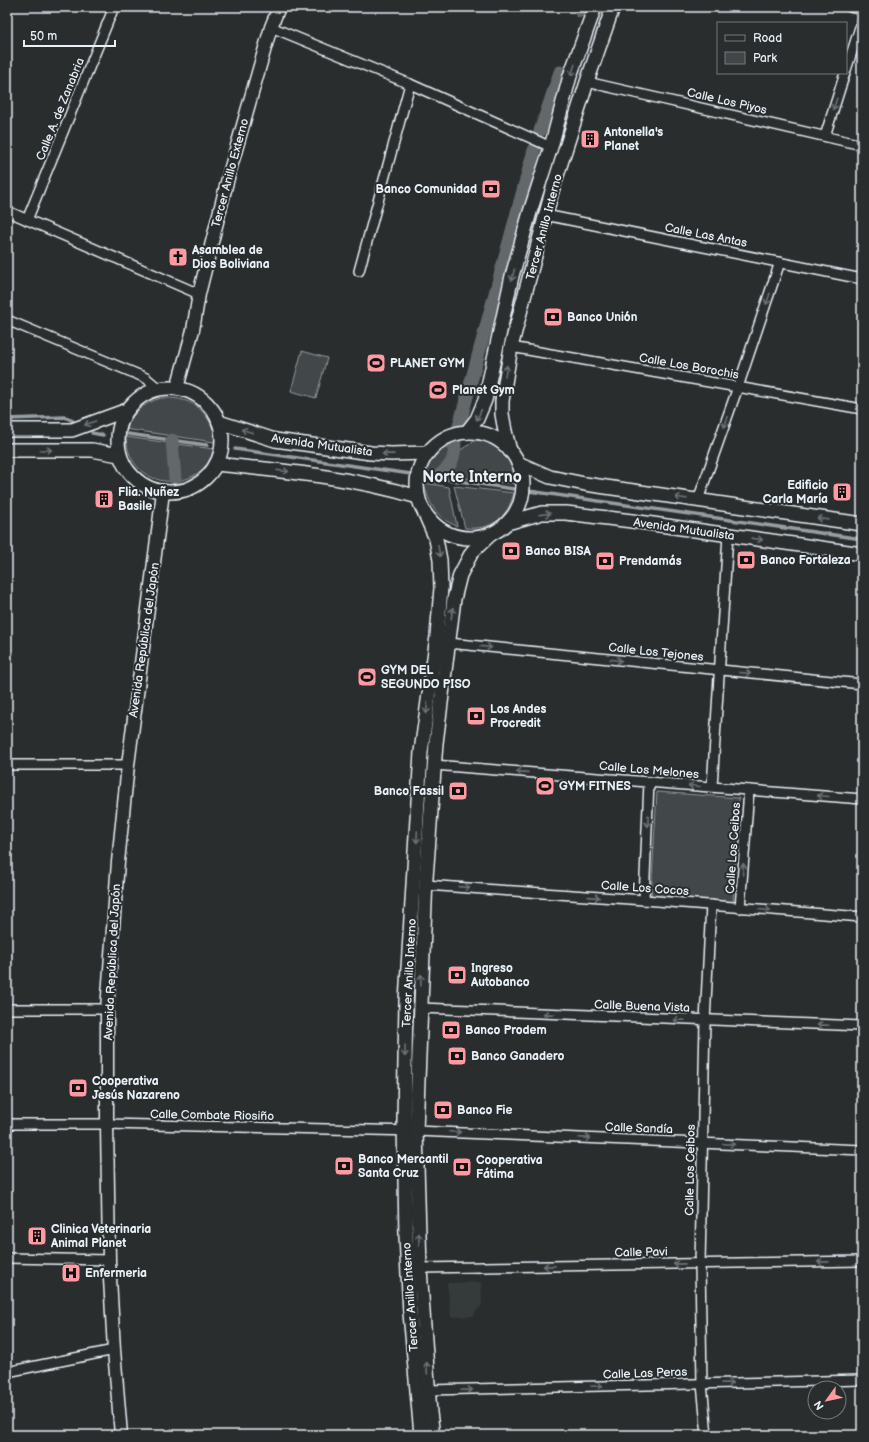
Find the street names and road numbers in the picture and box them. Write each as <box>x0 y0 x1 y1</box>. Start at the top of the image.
street label: Calle A. de Zanabria <box>33 55 88 163</box>
street label: Calle Los Piyos <box>685 85 768 118</box>
street label: Tercer Anillo Externo <box>209 117 252 229</box>
street label: Tercer Anillo Interno <box>523 172 566 282</box>
street label: Calle Las Antas <box>663 220 748 251</box>
street label: Calle Los Borochis <box>638 350 740 383</box>
street label: Avenida Mutualista <box>270 431 374 460</box>
street label: Avenida Mutualista <box>632 515 736 544</box>
street label: Avenida República del Japón <box>126 561 163 719</box>
street label: Calle Los Tejones <box>608 640 704 665</box>
street label: Calle Los Melones <box>598 759 700 782</box>
street label: Calle Los Ceibos <box>723 802 744 894</box>
street label: Calle Los Cocos <box>601 878 689 899</box>
street label: Avenida República del Japón <box>101 883 124 1041</box>
street label: Tercer Anillo Interno <box>399 918 420 1028</box>
street label: Calle Buena Vista <box>594 997 690 1016</box>
street label: Calle Combate Riosiño <box>150 1107 274 1124</box>
street label: Calle Sandía <box>605 1120 673 1137</box>
street label: Calle Los Ceibos <box>682 1124 699 1216</box>
street label: Tercer Anillo Interno <box>399 1242 422 1352</box>
street label: Calle Pavi <box>614 1245 668 1260</box>
street label: Calle Las Peras <box>603 1365 688 1382</box>

